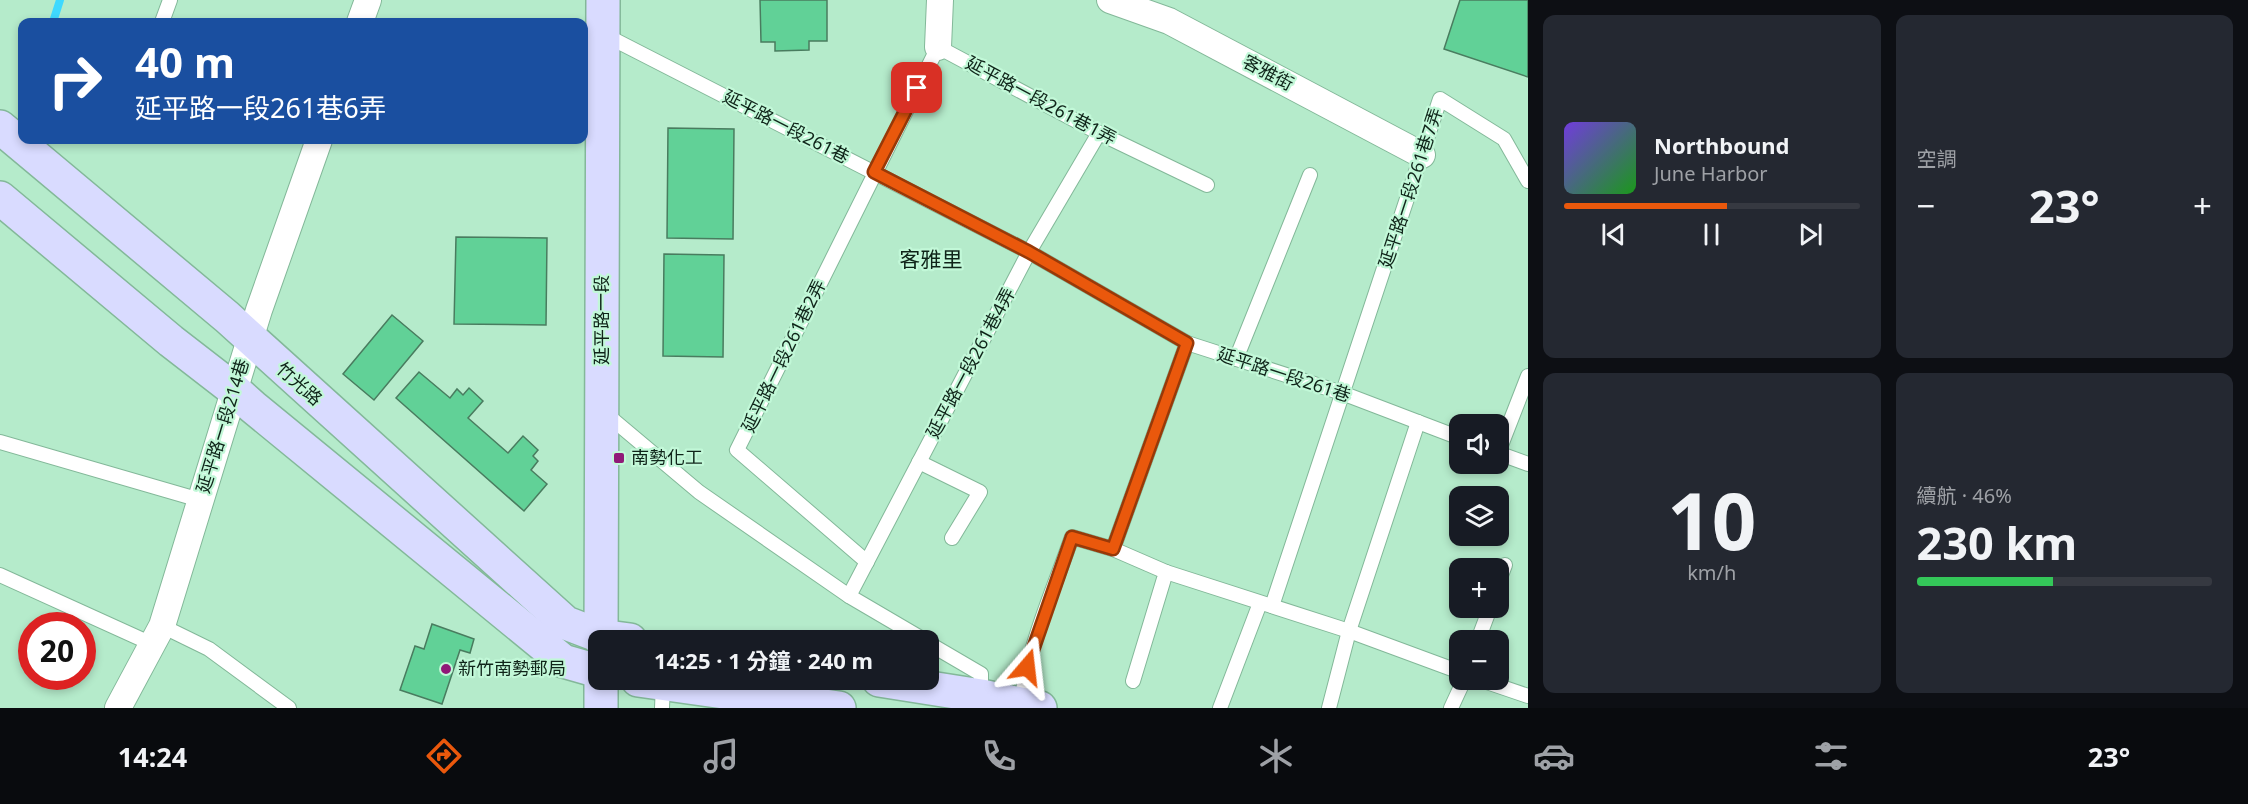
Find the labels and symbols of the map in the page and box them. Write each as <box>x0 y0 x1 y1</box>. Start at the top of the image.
street label: 客雅街 <box>1239 49 1298 95</box>
street label: 延平路一段261巷1弄 <box>962 50 1121 150</box>
pin <box>891 62 942 113</box>
street label: 延平路一段261巷 <box>719 84 854 168</box>
street label: 延平路一段261巷7弄 <box>1373 104 1447 271</box>
district label: 客雅里 <box>900 245 963 273</box>
street label: 延平路一段 <box>589 275 613 365</box>
street label: 延平路一段261巷2弄 <box>736 275 831 436</box>
street label: 延平路一段261巷4弄 <box>920 283 1020 442</box>
street label: 延平路一段261巷 <box>1215 341 1354 407</box>
street label: 延平路一段214巷 <box>190 356 254 496</box>
street label: 竹光路 <box>272 356 328 410</box>
place label: 南勢化工 <box>631 445 703 469</box>
marker: 南勢化工 <box>612 451 626 465</box>
speed limit sign: 20 <box>18 612 96 690</box>
position arrow <box>995 635 1059 699</box>
place label: 新竹南勢郵局 <box>458 656 566 680</box>
marker: 新竹南勢郵局 <box>439 662 453 676</box>

